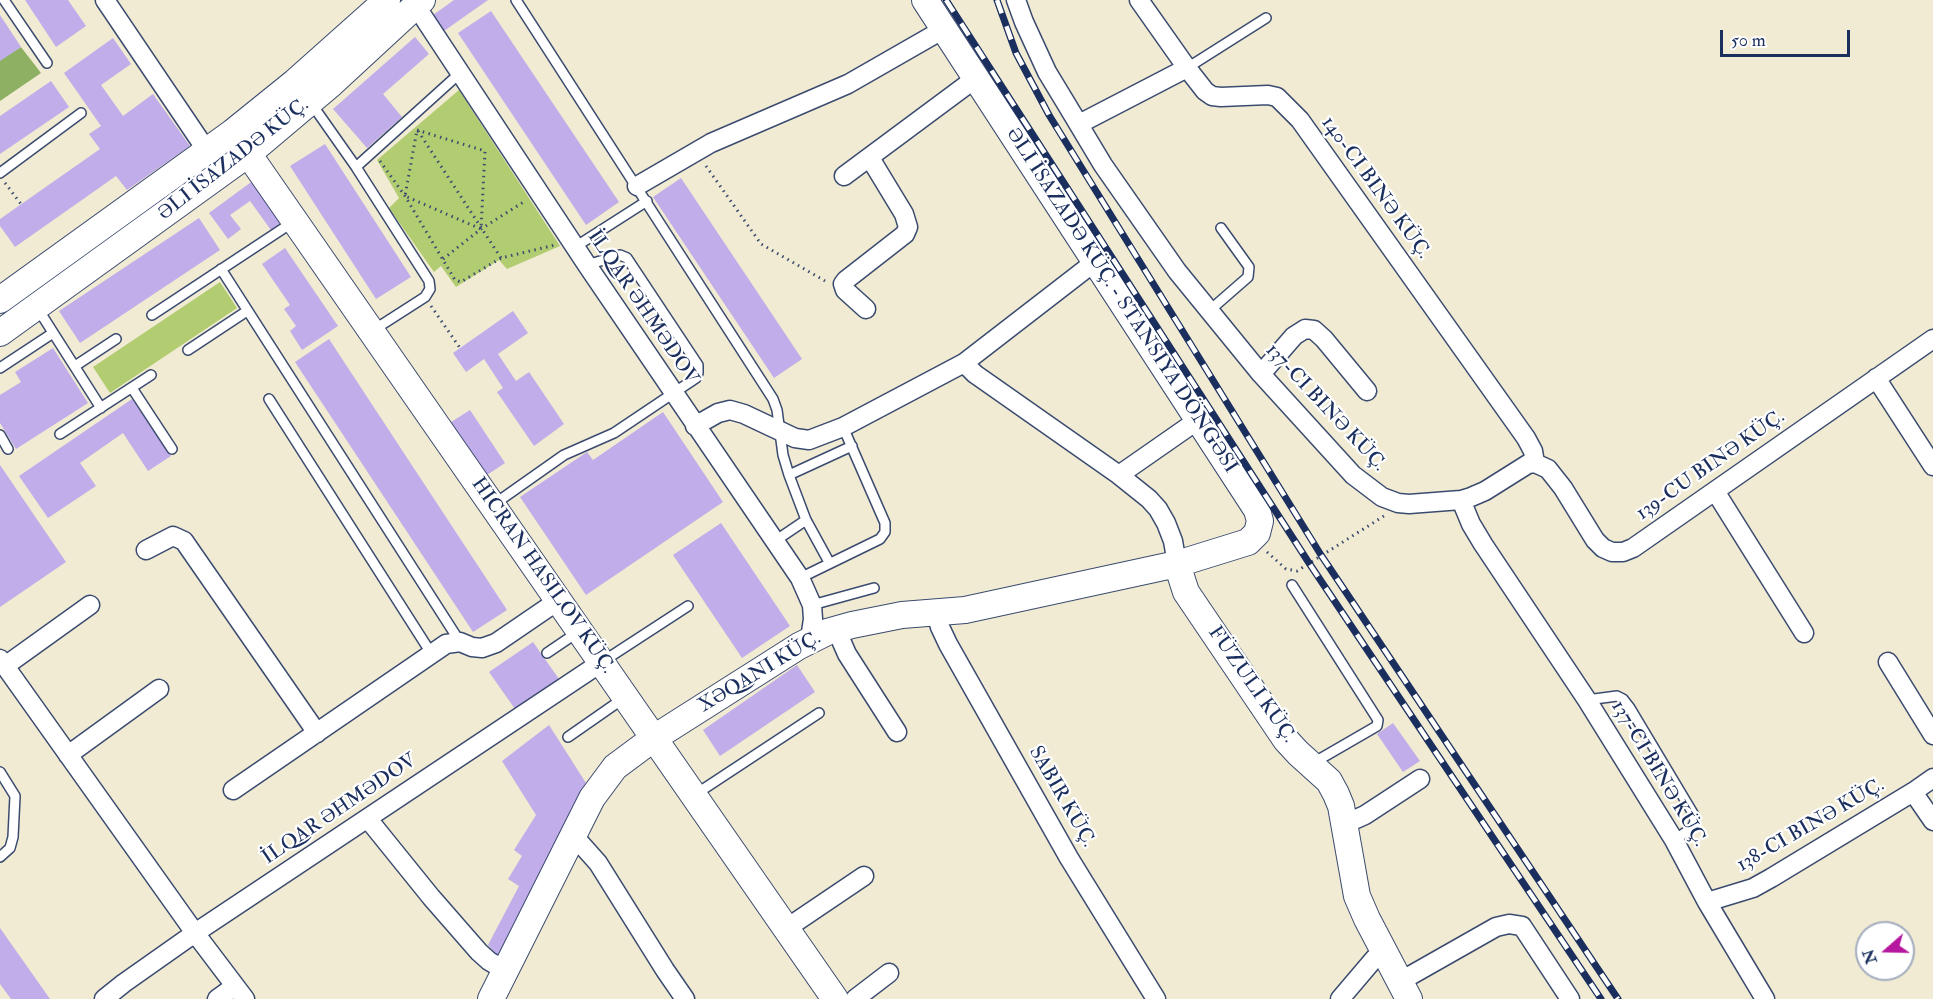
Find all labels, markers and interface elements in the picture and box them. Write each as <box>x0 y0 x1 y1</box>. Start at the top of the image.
scale bar <box>1723 18 1854 56</box>
text: 50 m <box>1731 29 1766 52</box>
street label: ƏLI İSAZADƏ KÜÇ. <box>154 94 314 226</box>
street label: 140-CI BINƏ KÜÇ. <box>1315 112 1435 264</box>
street label: ƏLI İSAZADƏ KÜÇ. - STANSIYA DÖNGƏSI <box>1000 124 1242 478</box>
street label: İLQAR ƏHMƏDOV <box>581 226 703 390</box>
street label: 137-CI BINƏ KÜÇ. <box>1260 339 1390 477</box>
street label: 139-CU BINƏ KÜÇ. <box>1632 406 1790 526</box>
street label: HICRAN HASILOV KÜÇ. <box>465 473 619 679</box>
street label: FÜZULI KÜÇ. <box>1202 622 1300 748</box>
street label: XƏQANI KÜÇ. <box>694 627 826 719</box>
street label: 137-CI BINƏ KÜÇ. <box>1605 697 1711 851</box>
street label: SABIR KÜÇ. <box>1022 742 1100 852</box>
street label: İLQAR ƏHMƏDOV <box>258 749 422 871</box>
street label: 138-CI BINƏ KÜÇ. <box>1733 774 1889 878</box>
north arrow <box>1855 921 1915 981</box>
text: N <box>1858 946 1882 967</box>

